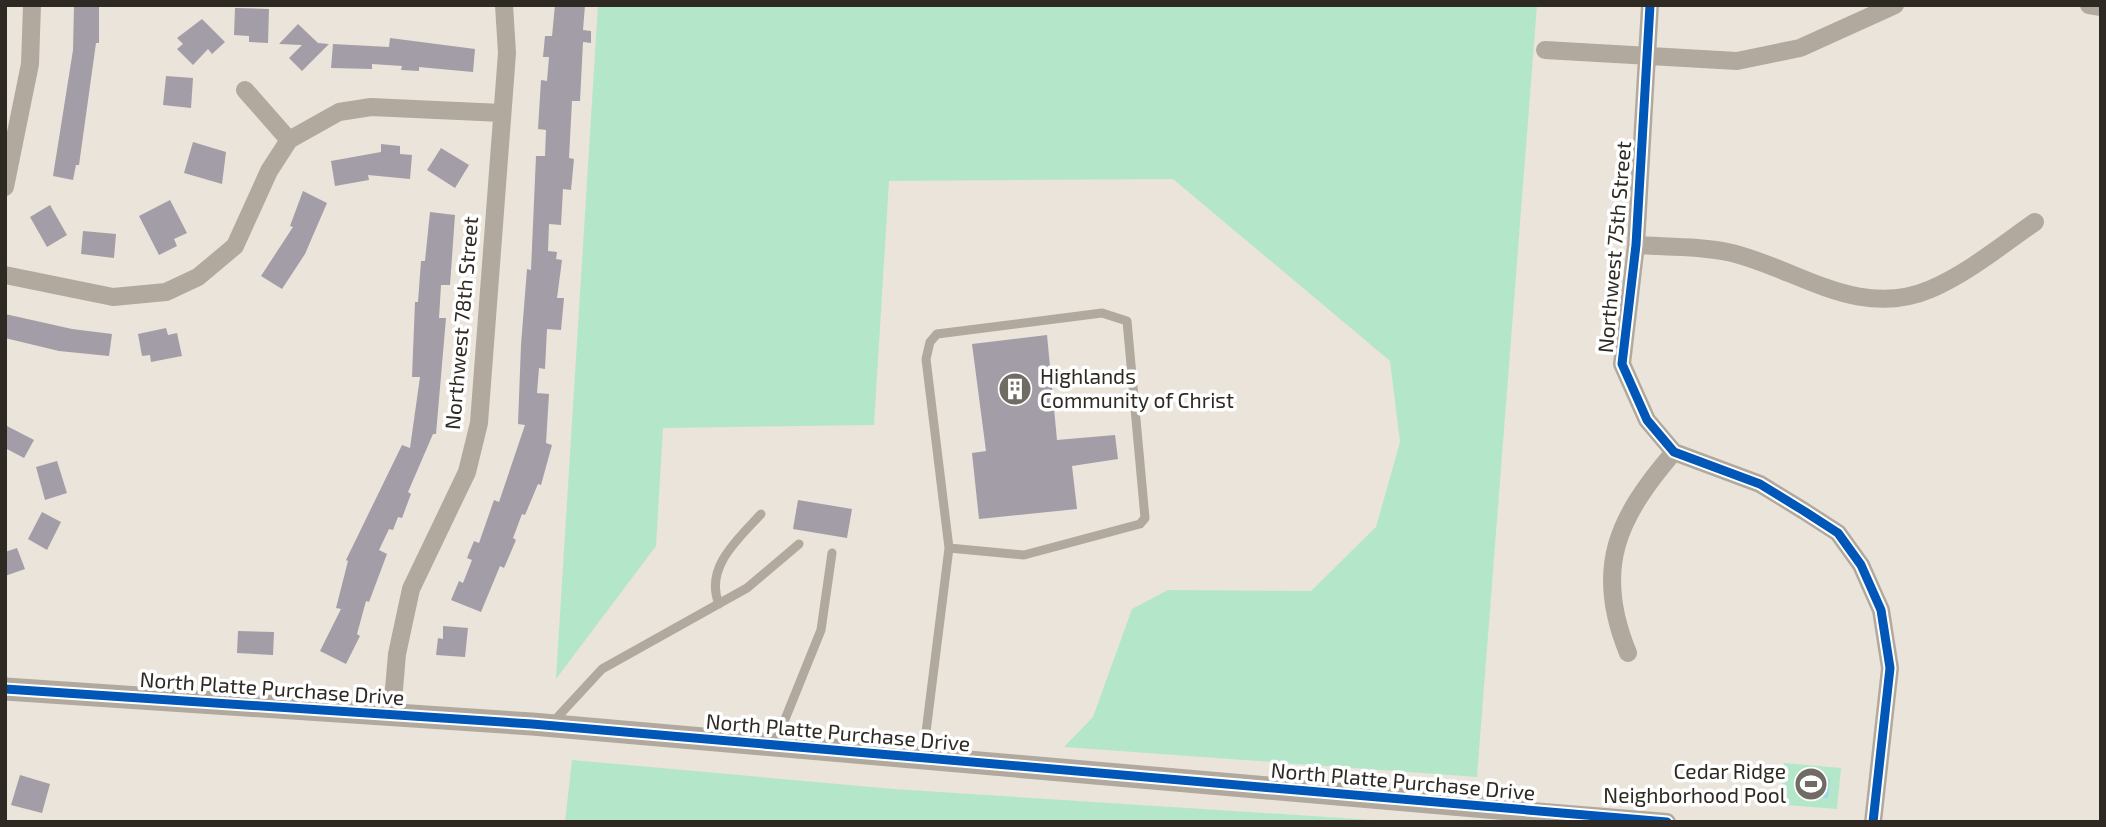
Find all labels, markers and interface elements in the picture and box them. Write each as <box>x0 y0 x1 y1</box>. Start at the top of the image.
street label: Northwest 75th Street <box>1592 140 1635 354</box>
street label: Northwest 78th Street <box>439 215 482 431</box>
place label: Highlands Community of Christ <box>1040 363 1234 412</box>
building icon: Highlands Community of Christ <box>996 370 1034 408</box>
street label: North Platte Purchase Drive <box>139 666 405 709</box>
street label: North Platte Purchase Drive <box>705 707 971 756</box>
street label: North Platte Purchase Drive <box>1270 756 1536 805</box>
place label: Cedar Ridge Neighborhood Pool <box>1603 758 1787 807</box>
sports icon: Cedar Ridge Neighborhood Pool <box>1792 765 1830 803</box>

